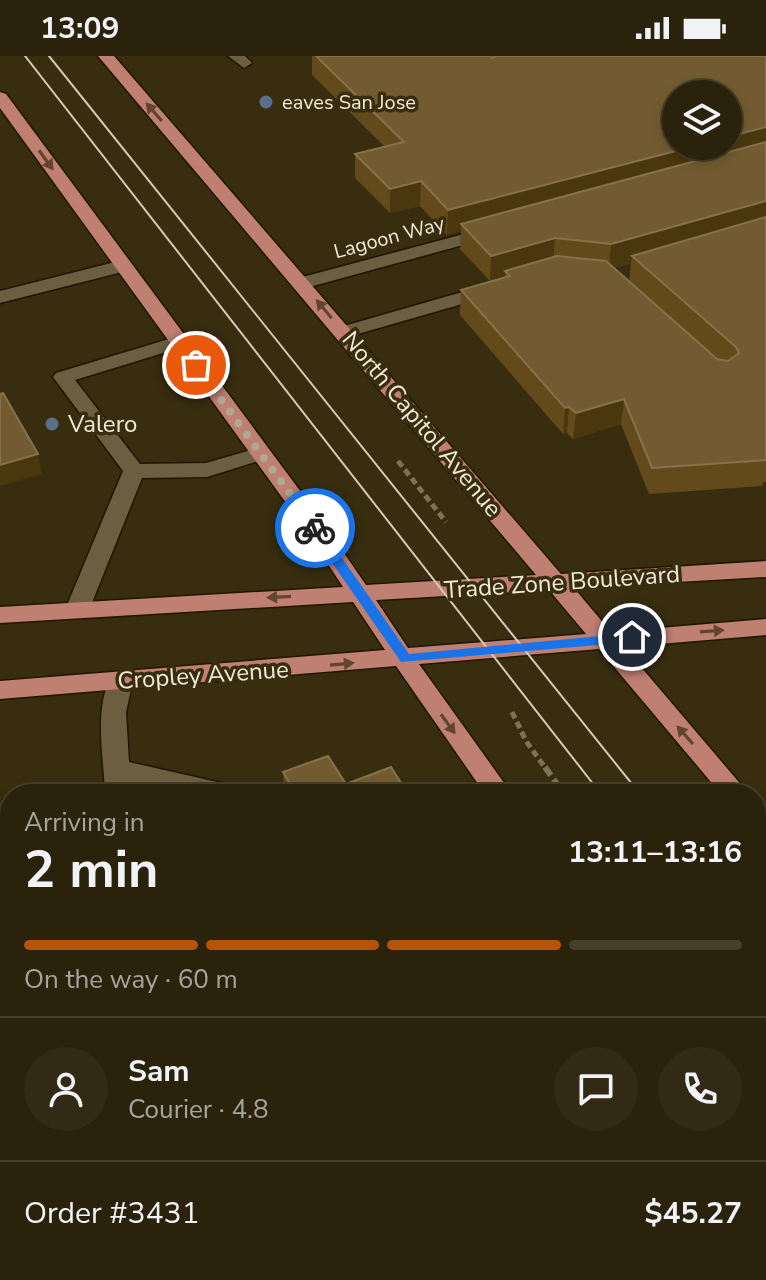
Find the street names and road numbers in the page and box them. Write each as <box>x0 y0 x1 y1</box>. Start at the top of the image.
street label: Lagoon Way <box>331 210 448 265</box>
street label: North Capitol Avenue <box>335 324 509 524</box>
street label: Trade Zone Boulevard <box>443 558 681 606</box>
street label: Cropley Avenue <box>116 653 290 697</box>

